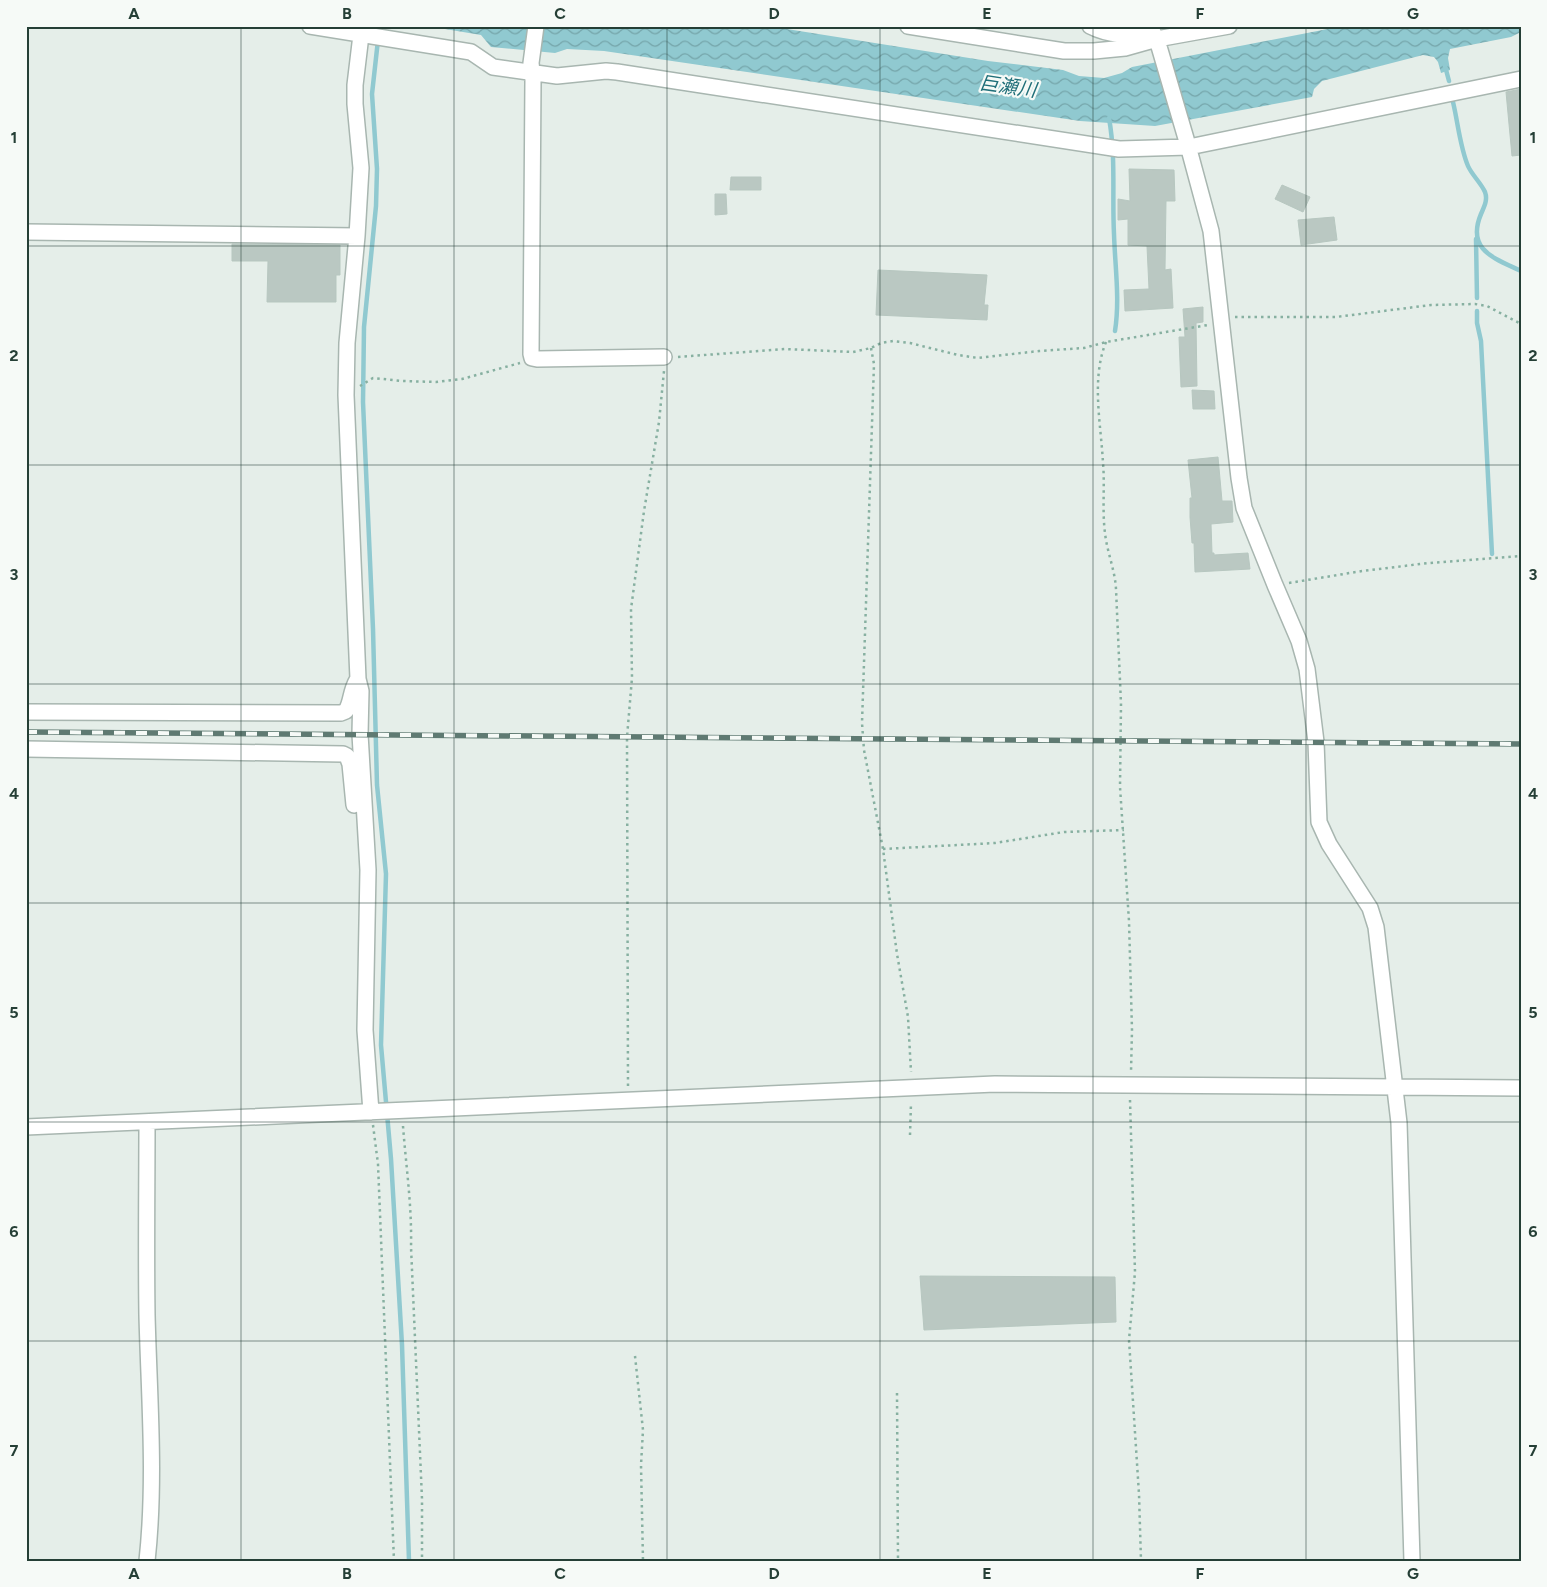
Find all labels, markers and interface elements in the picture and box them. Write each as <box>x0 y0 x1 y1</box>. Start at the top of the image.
text: A <box>128 4 140 23</box>
text: B <box>342 4 352 23</box>
text: C <box>554 4 566 23</box>
text: D <box>768 4 780 23</box>
text: E <box>982 4 992 23</box>
text: F <box>1196 4 1205 23</box>
text: G <box>1407 4 1419 23</box>
water label: 巨瀬川 <box>978 71 1040 102</box>
text: 1 <box>11 128 17 147</box>
text: 1 <box>1530 128 1536 147</box>
text: 2 <box>9 346 19 365</box>
text: 2 <box>1528 346 1538 365</box>
text: 3 <box>10 565 19 584</box>
text: 3 <box>1529 565 1538 584</box>
text: 4 <box>9 784 19 803</box>
text: 4 <box>1528 784 1538 803</box>
text: 5 <box>9 1003 19 1022</box>
text: 5 <box>1528 1003 1538 1022</box>
text: 6 <box>9 1222 19 1241</box>
text: 6 <box>1528 1222 1538 1241</box>
text: 7 <box>10 1441 19 1460</box>
text: 7 <box>1529 1441 1538 1460</box>
text: A <box>128 1564 140 1583</box>
text: B <box>342 1564 352 1583</box>
text: C <box>554 1564 566 1583</box>
text: D <box>768 1564 780 1583</box>
text: E <box>982 1564 992 1583</box>
text: F <box>1196 1564 1205 1583</box>
text: G <box>1407 1564 1419 1583</box>

